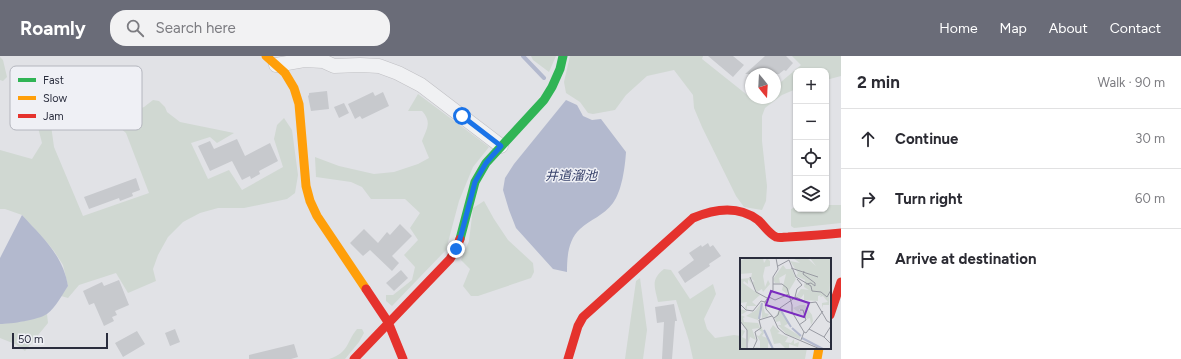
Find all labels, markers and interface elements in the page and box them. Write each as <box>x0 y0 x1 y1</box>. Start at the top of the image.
search box <box>110 10 390 46</box>
text: Roamly <box>20 17 86 40</box>
icon: search <box>124 17 146 39</box>
text: Search here <box>156 19 236 37</box>
text: Home <box>939 20 978 37</box>
text: Map <box>1000 20 1027 37</box>
text: About <box>1049 20 1088 37</box>
text: Contact <box>1110 20 1161 37</box>
legend <box>10 66 142 130</box>
north arrow <box>745 68 781 104</box>
map controls <box>793 68 829 212</box>
button: + <box>793 68 829 104</box>
text: 2 min <box>857 72 900 92</box>
text: Fast <box>43 74 64 87</box>
text: Walk · 90 m <box>1098 75 1165 90</box>
text: Slow <box>43 92 67 105</box>
button: − <box>793 104 829 140</box>
route start <box>453 107 471 125</box>
text: Jam <box>43 110 64 123</box>
icon: ahead <box>857 128 879 150</box>
text: Continue <box>895 130 958 148</box>
text: 30 m <box>1135 131 1165 146</box>
button: locate <box>793 140 829 176</box>
water label: 井道溜池 <box>545 168 599 183</box>
button: layers <box>793 176 829 212</box>
icon: right <box>857 188 879 210</box>
text: Turn right <box>895 190 963 208</box>
text: 60 m <box>1135 191 1165 206</box>
route end <box>447 240 465 258</box>
icon: arrive <box>857 248 879 270</box>
text: Arrive at destination <box>895 250 1036 268</box>
inset map <box>740 258 831 349</box>
scale bar <box>12 331 108 350</box>
text: 50 m <box>18 333 43 346</box>

